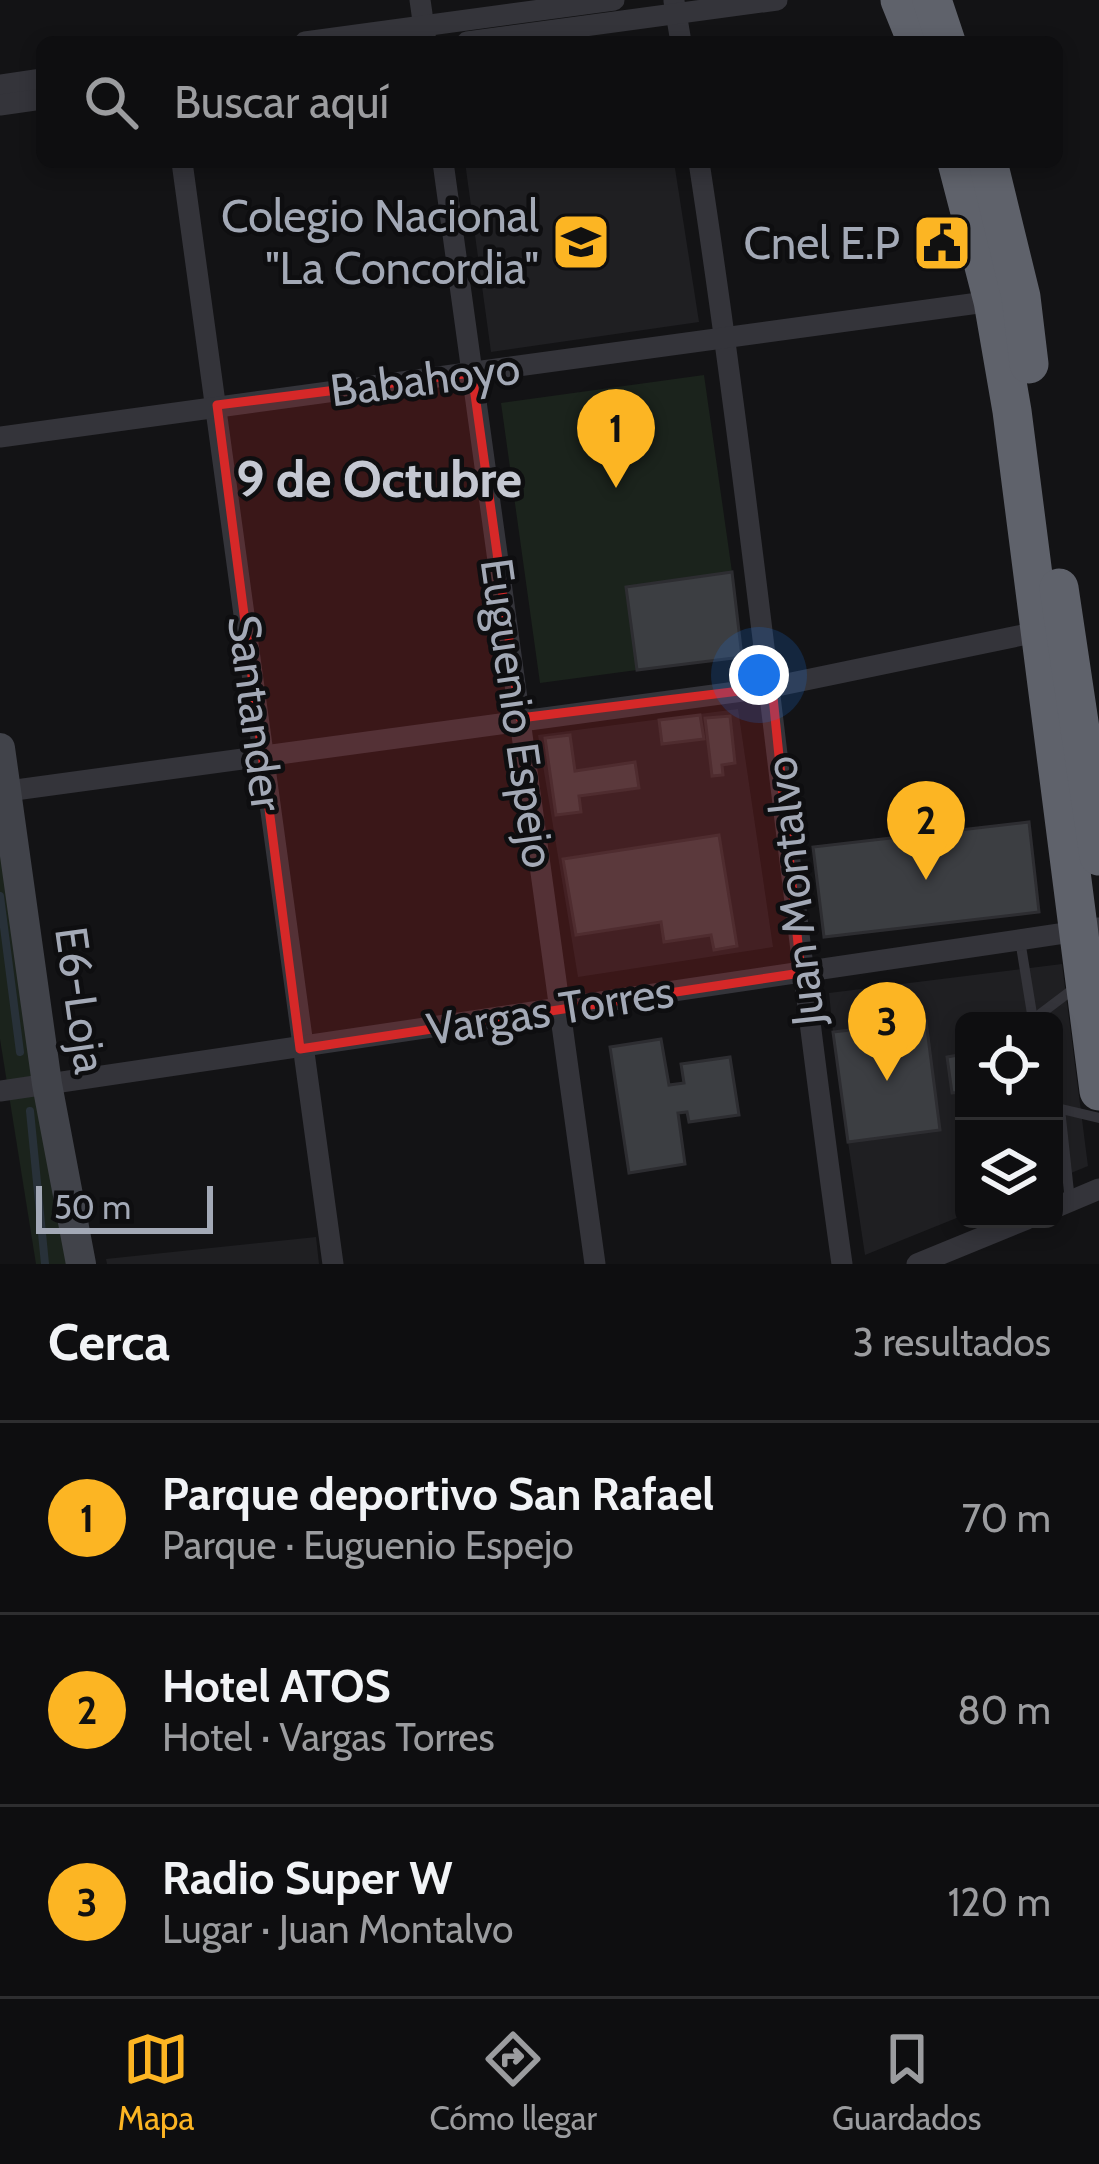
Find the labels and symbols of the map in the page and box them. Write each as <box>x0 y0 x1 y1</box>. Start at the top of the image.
place label: Colegio Nacional "La Concordia" <box>221 189 539 295</box>
school or university icon: Colegio Nacional "La Concordia" <box>550 211 612 273</box>
public building icon: Cnel E.P <box>911 212 973 274</box>
place label: Cnel E.P <box>744 216 900 270</box>
street label: Babahoyo <box>327 341 523 417</box>
pin: 1 <box>577 389 655 488</box>
district label: 9 de Octubre <box>236 448 522 510</box>
street label: Euguenio Espejo <box>470 555 566 871</box>
street label: Santander <box>217 612 295 815</box>
your location <box>729 645 789 705</box>
street label: Juan Montalvo <box>753 754 835 1029</box>
pin: 2 <box>887 781 965 880</box>
street label: E6-Loja <box>44 923 118 1077</box>
street label: Vargas Torres <box>423 964 677 1056</box>
pin: 3 <box>848 982 926 1081</box>
scale bar <box>36 1180 213 1233</box>

